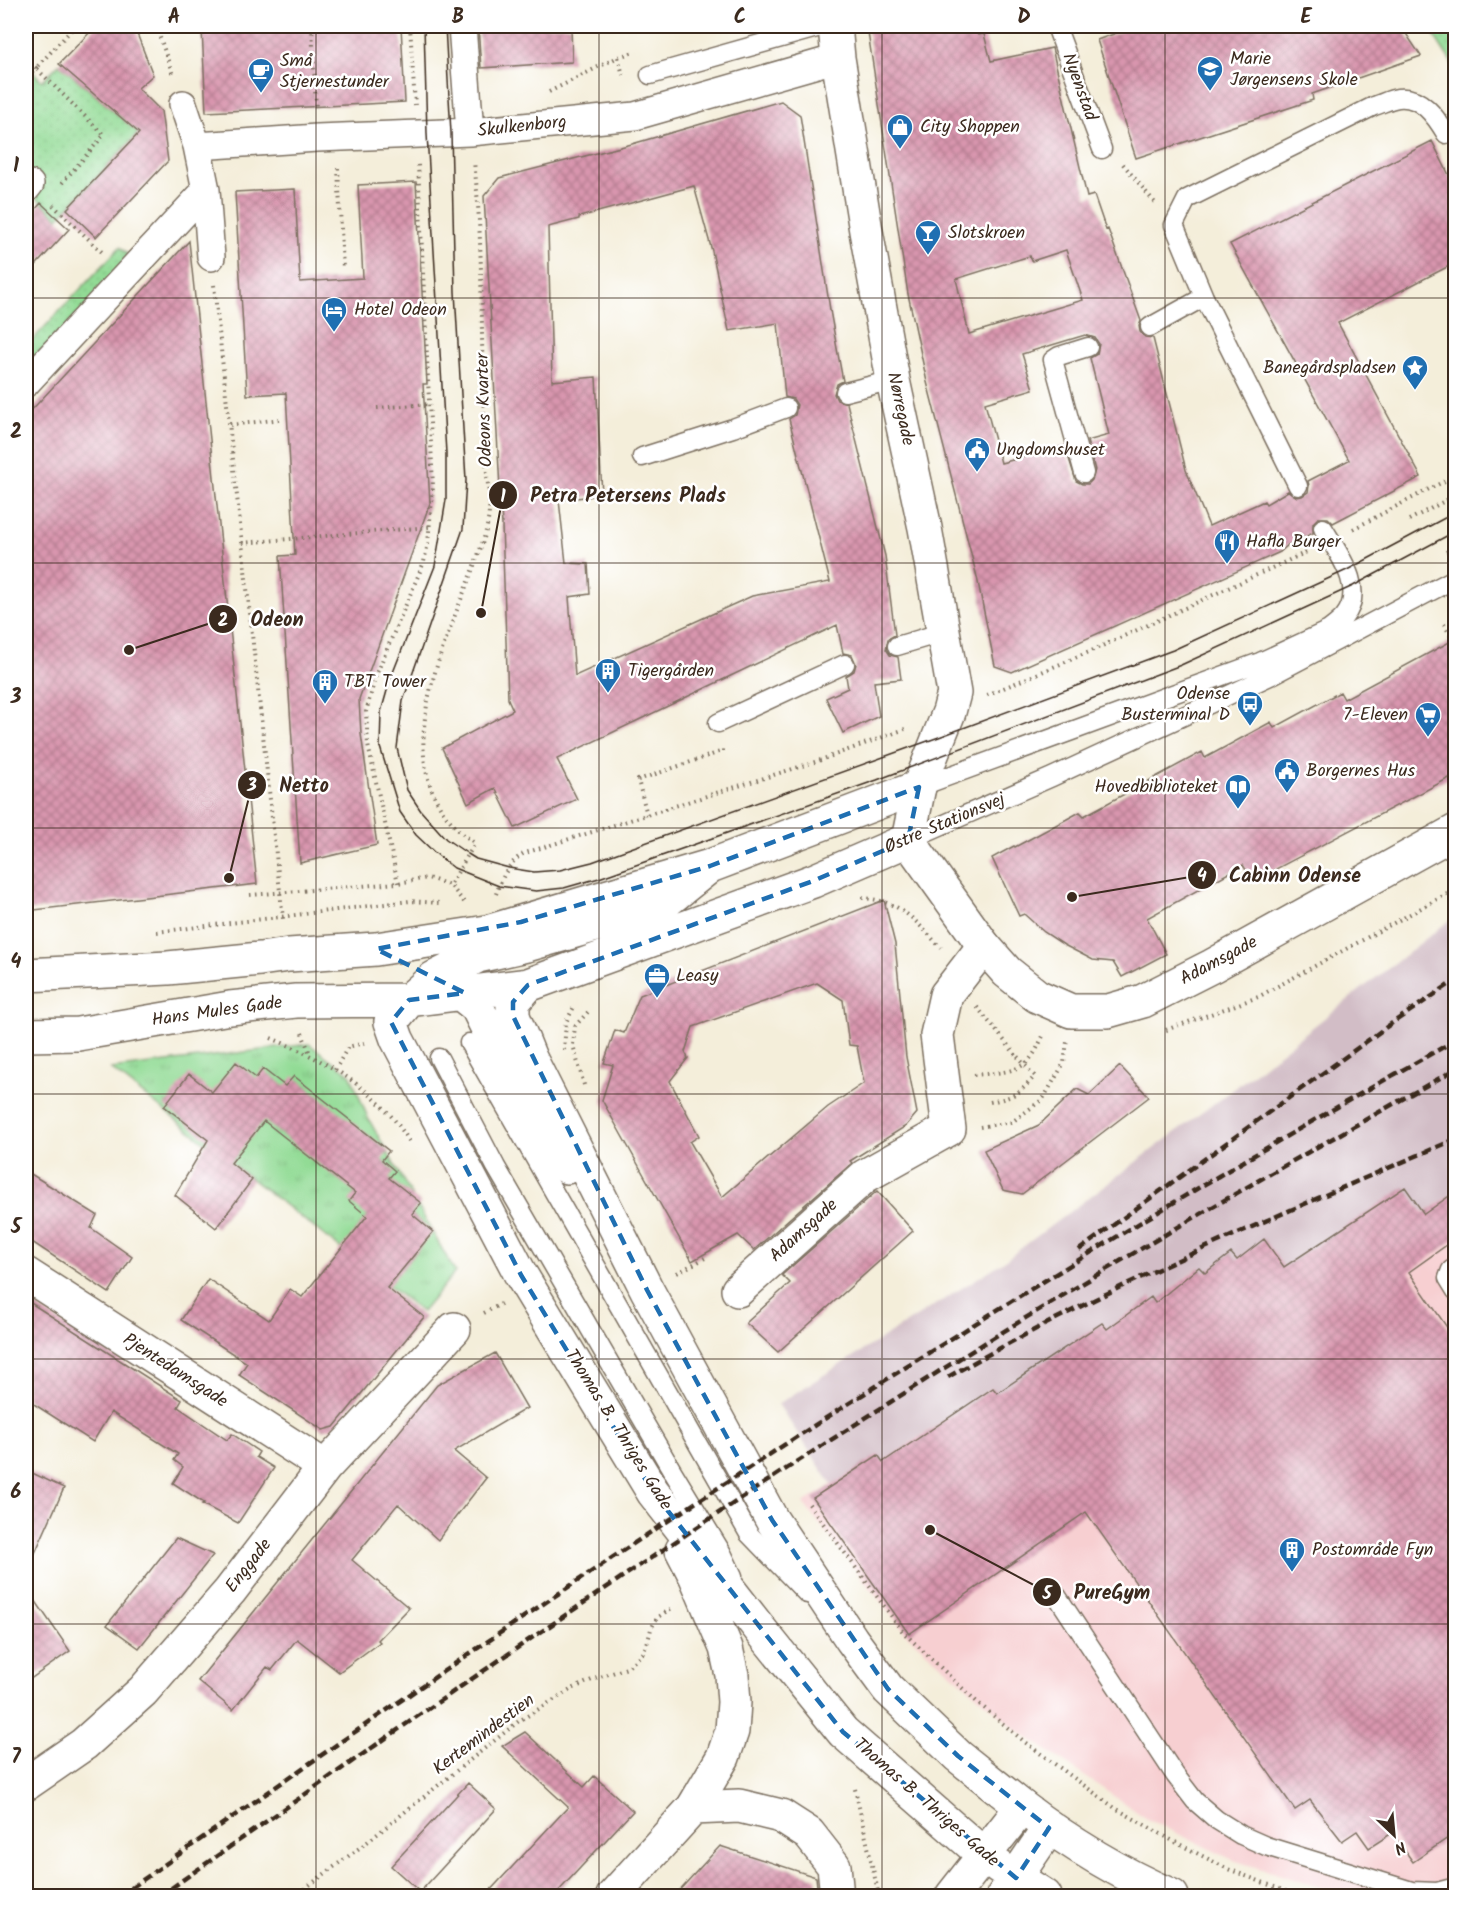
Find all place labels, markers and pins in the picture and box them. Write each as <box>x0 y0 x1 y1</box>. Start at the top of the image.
place label: Marie Jørgensens Skole <box>1230 45 1358 95</box>
place label: Små Stjernestunder <box>280 47 390 97</box>
school or university icon: Marie Jørgensens Skole <box>1195 54 1225 92</box>
cafe icon: Små Stjernestunder <box>246 56 276 94</box>
shop icon: City Shoppen <box>885 112 915 150</box>
place label: City Shoppen <box>920 113 1020 142</box>
bar icon: Slotskroen <box>913 218 943 256</box>
place label: Slotskroen <box>948 219 1025 248</box>
hotel icon: Hotel Odeon <box>319 295 349 333</box>
place label: Hotel Odeon <box>354 296 447 325</box>
place icon: Banegårdspladsen <box>1400 353 1430 391</box>
place label: Banegårdspladsen <box>1263 354 1396 383</box>
public building icon: Ungdomshuset <box>962 435 992 473</box>
place label: Ungdomshuset <box>996 436 1106 465</box>
callout: Petra Petersens Plads <box>488 476 737 514</box>
restaurant icon: Hafla Burger <box>1212 527 1242 565</box>
place label: Hafla Burger <box>1246 528 1342 557</box>
callout: Odeon <box>208 600 315 638</box>
building icon: Tigergården <box>593 656 623 694</box>
place label: Tigergården <box>628 657 714 686</box>
building icon: TBT Tower <box>310 667 340 705</box>
place label: TBT Tower <box>344 668 427 697</box>
place label: Odense Busterminal D <box>1121 680 1230 730</box>
bus stop icon: Odense Busterminal D <box>1235 689 1265 727</box>
supermarket icon: 7-Eleven <box>1413 700 1443 738</box>
place label: 7-Eleven <box>1343 701 1408 730</box>
public building icon: Borgernes Hus <box>1272 756 1302 794</box>
place label: Borgernes Hus <box>1306 757 1415 786</box>
callout: Netto <box>237 766 341 804</box>
library icon: Hovedbiblioteket <box>1223 772 1253 810</box>
place label: Hovedbiblioteket <box>1095 773 1219 802</box>
callout: Cabinn Odense <box>1187 856 1373 894</box>
office icon: Leasy <box>642 961 672 999</box>
place label: Leasy <box>676 962 719 991</box>
building icon: Postområde Fyn <box>1277 1535 1307 1573</box>
place label: Postområde Fyn <box>1312 1536 1433 1565</box>
callout: PureGym <box>1032 1573 1162 1611</box>

